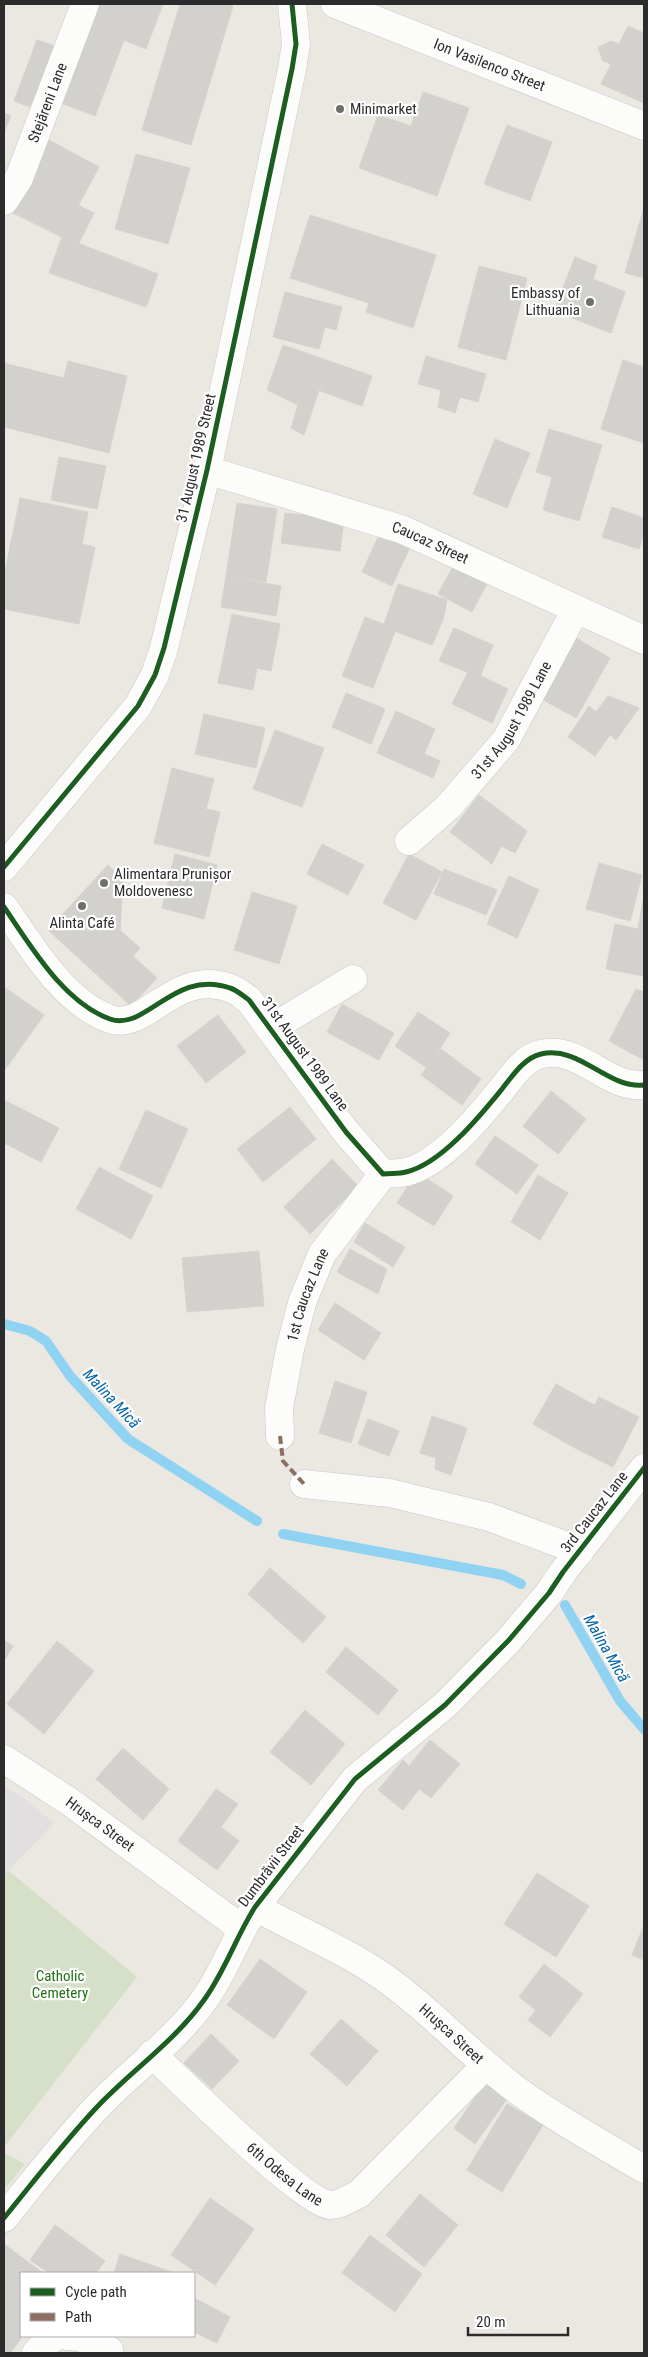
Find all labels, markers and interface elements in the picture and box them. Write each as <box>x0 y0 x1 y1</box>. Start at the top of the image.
street label: Ion Vasilenco Street <box>431 35 548 95</box>
street label: Stejăreni Lane <box>24 60 71 145</box>
place label: Minimarket <box>350 100 417 118</box>
marker: Minimarket <box>334 103 346 115</box>
place label: Embassy of Lithuania <box>511 284 580 319</box>
marker: Embassy of Lithuania <box>584 296 596 308</box>
street label: 31 August 1989 Street <box>172 392 220 524</box>
street label: Caucaz Street <box>390 518 471 568</box>
street label: 31st August 1989 Lane <box>467 658 555 783</box>
place label: Alimentara Prunișor Moldovenesc <box>114 865 232 900</box>
marker: Alimentara Prunișor Moldovenesc <box>98 877 110 889</box>
marker: Alinta Café <box>76 900 88 912</box>
place label: Alinta Café <box>49 914 115 932</box>
street label: 31st August 1989 Lane <box>258 994 352 1114</box>
street label: 1st Caucaz Lane <box>283 1244 332 1344</box>
water label: Malina Mică <box>79 1365 144 1433</box>
street label: 3rd Caucaz Lane <box>557 1468 631 1556</box>
water label: Malina Mică <box>580 1611 634 1686</box>
street label: Hrușca Street <box>62 1793 138 1855</box>
street label: Dumbrăvii Street <box>234 1822 308 1910</box>
park label: Catholic Cemetery <box>32 1967 88 2002</box>
street label: Hrușca Street <box>415 2000 487 2068</box>
street label: 6th Odesa Lane <box>243 2139 326 2210</box>
legend <box>20 2272 195 2337</box>
text: Cycle path <box>65 2283 127 2301</box>
scale bar <box>468 2304 568 2336</box>
text: Path <box>65 2308 92 2326</box>
text: 20 m <box>476 2313 506 2331</box>

